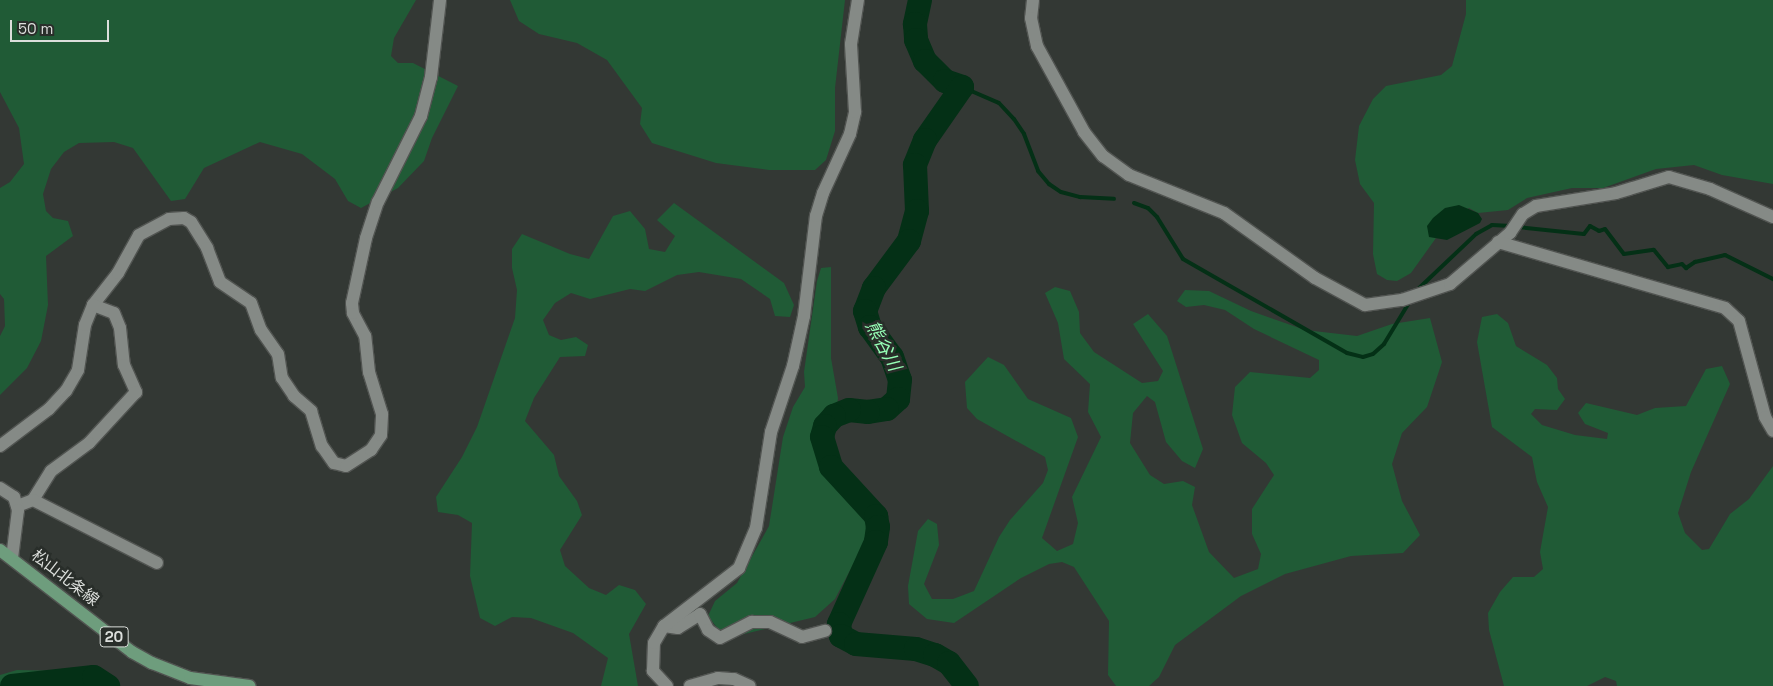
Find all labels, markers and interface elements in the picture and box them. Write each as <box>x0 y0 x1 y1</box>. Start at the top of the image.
scale bar <box>12 10 111 42</box>
text: 50 m <box>18 19 53 38</box>
water label: 熊谷川 <box>861 317 905 375</box>
street label: 松山北条線 <box>28 546 102 610</box>
road number: 20 <box>99 624 129 650</box>

